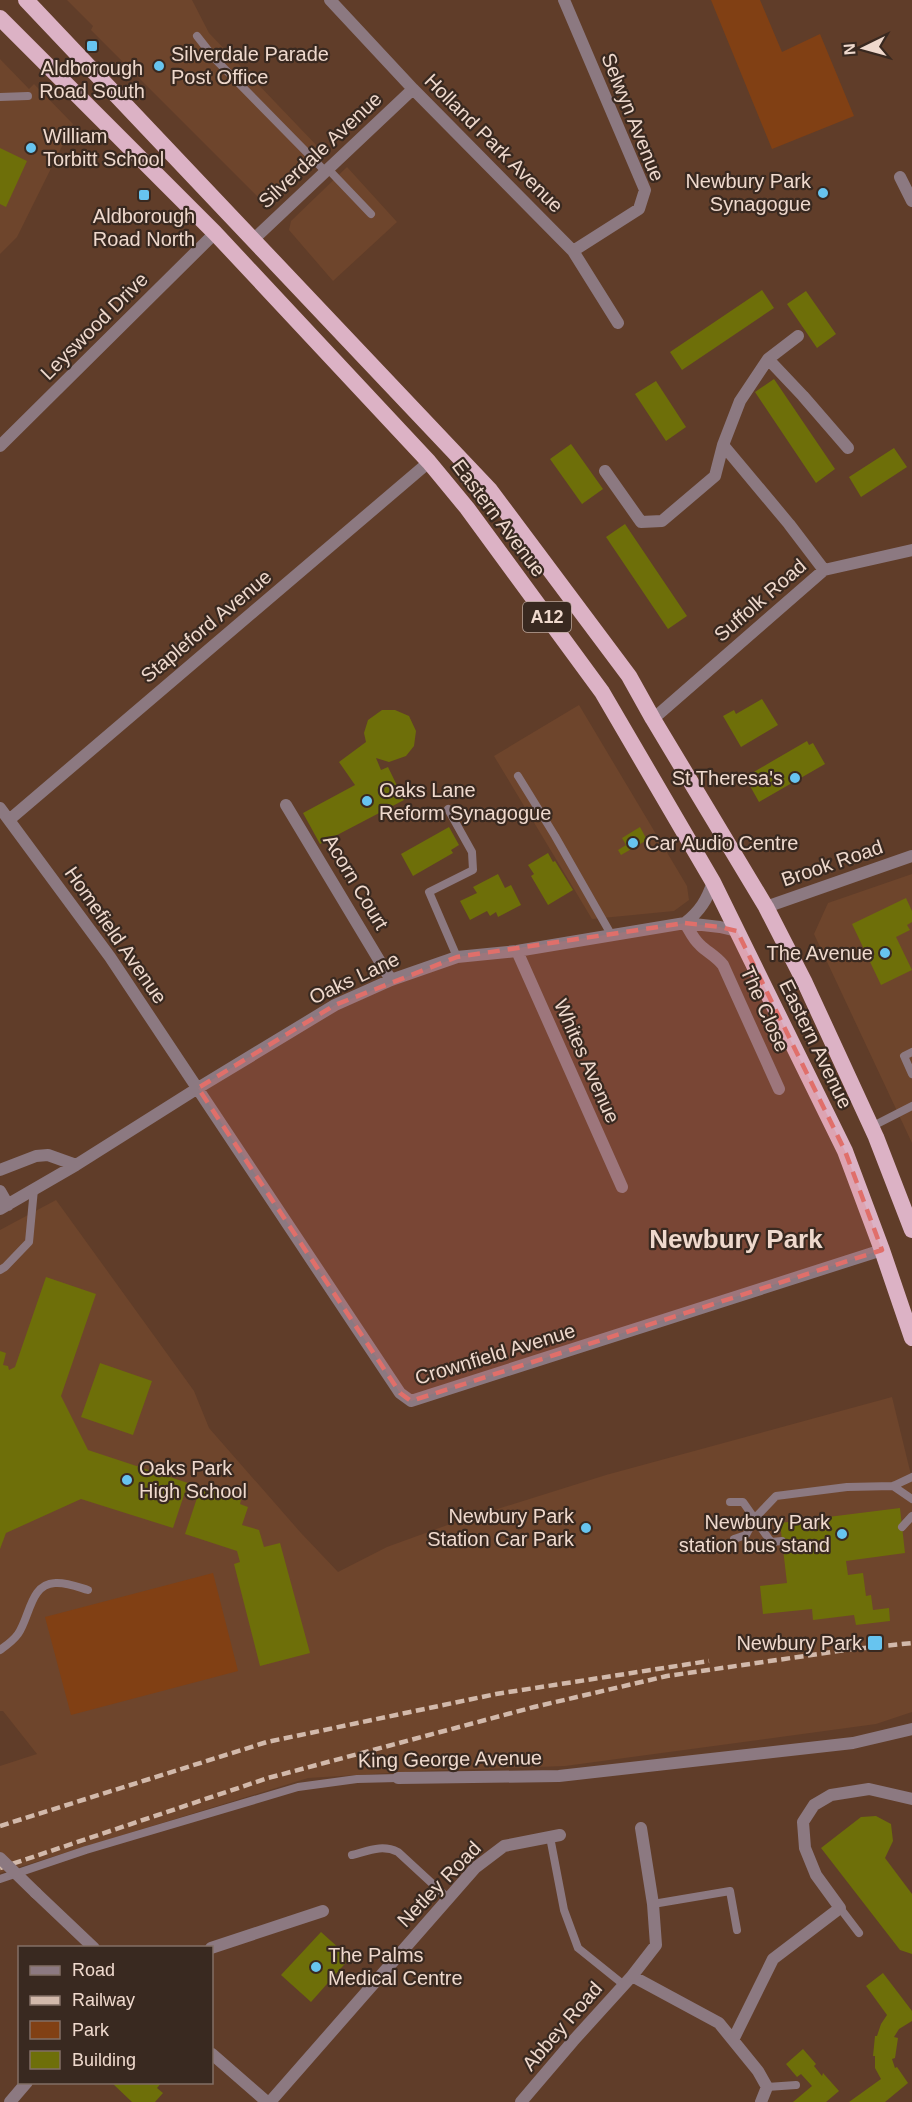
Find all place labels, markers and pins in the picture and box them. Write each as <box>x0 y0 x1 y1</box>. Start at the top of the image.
marker: Aldborough Road South <box>85 39 99 53</box>
place label: Silverdale Parade Post Office <box>171 43 329 88</box>
place label: Aldborough Road South <box>39 57 145 102</box>
marker: Silverdale Parade Post Office <box>152 59 166 73</box>
place label: William Torbitt School <box>43 125 164 170</box>
marker: William Torbitt School <box>24 141 38 155</box>
place label: Newbury Park Synagogue <box>685 170 812 215</box>
marker: Newbury Park Synagogue <box>816 186 830 200</box>
marker: Aldborough Road North <box>137 188 151 202</box>
place label: Aldborough Road North <box>93 205 195 250</box>
place label: St Theresa's <box>672 767 783 789</box>
marker: St Theresa's <box>788 771 802 785</box>
place label: Oaks Lane Reform Synagogue <box>379 779 551 824</box>
marker: Oaks Lane Reform Synagogue <box>360 794 374 808</box>
place label: Car Audio Centre <box>645 832 798 854</box>
marker: Car Audio Centre <box>626 836 640 850</box>
place label: The Avenue <box>767 942 873 964</box>
marker: The Avenue <box>878 946 892 960</box>
place label: Oaks Park High School <box>139 1457 247 1502</box>
marker: Oaks Park High School <box>120 1473 134 1487</box>
place label: Newbury Park Station Car Park <box>427 1505 575 1550</box>
place label: Newbury Park station bus stand <box>679 1511 831 1556</box>
marker: Newbury Park Station Car Park <box>579 1521 593 1535</box>
marker: Newbury Park station bus stand <box>835 1527 849 1541</box>
place label: Newbury Park <box>736 1632 863 1654</box>
marker: Newbury Park <box>866 1634 884 1652</box>
place label: The Palms Medical Centre <box>328 1944 463 1989</box>
marker: The Palms Medical Centre <box>309 1960 323 1974</box>

